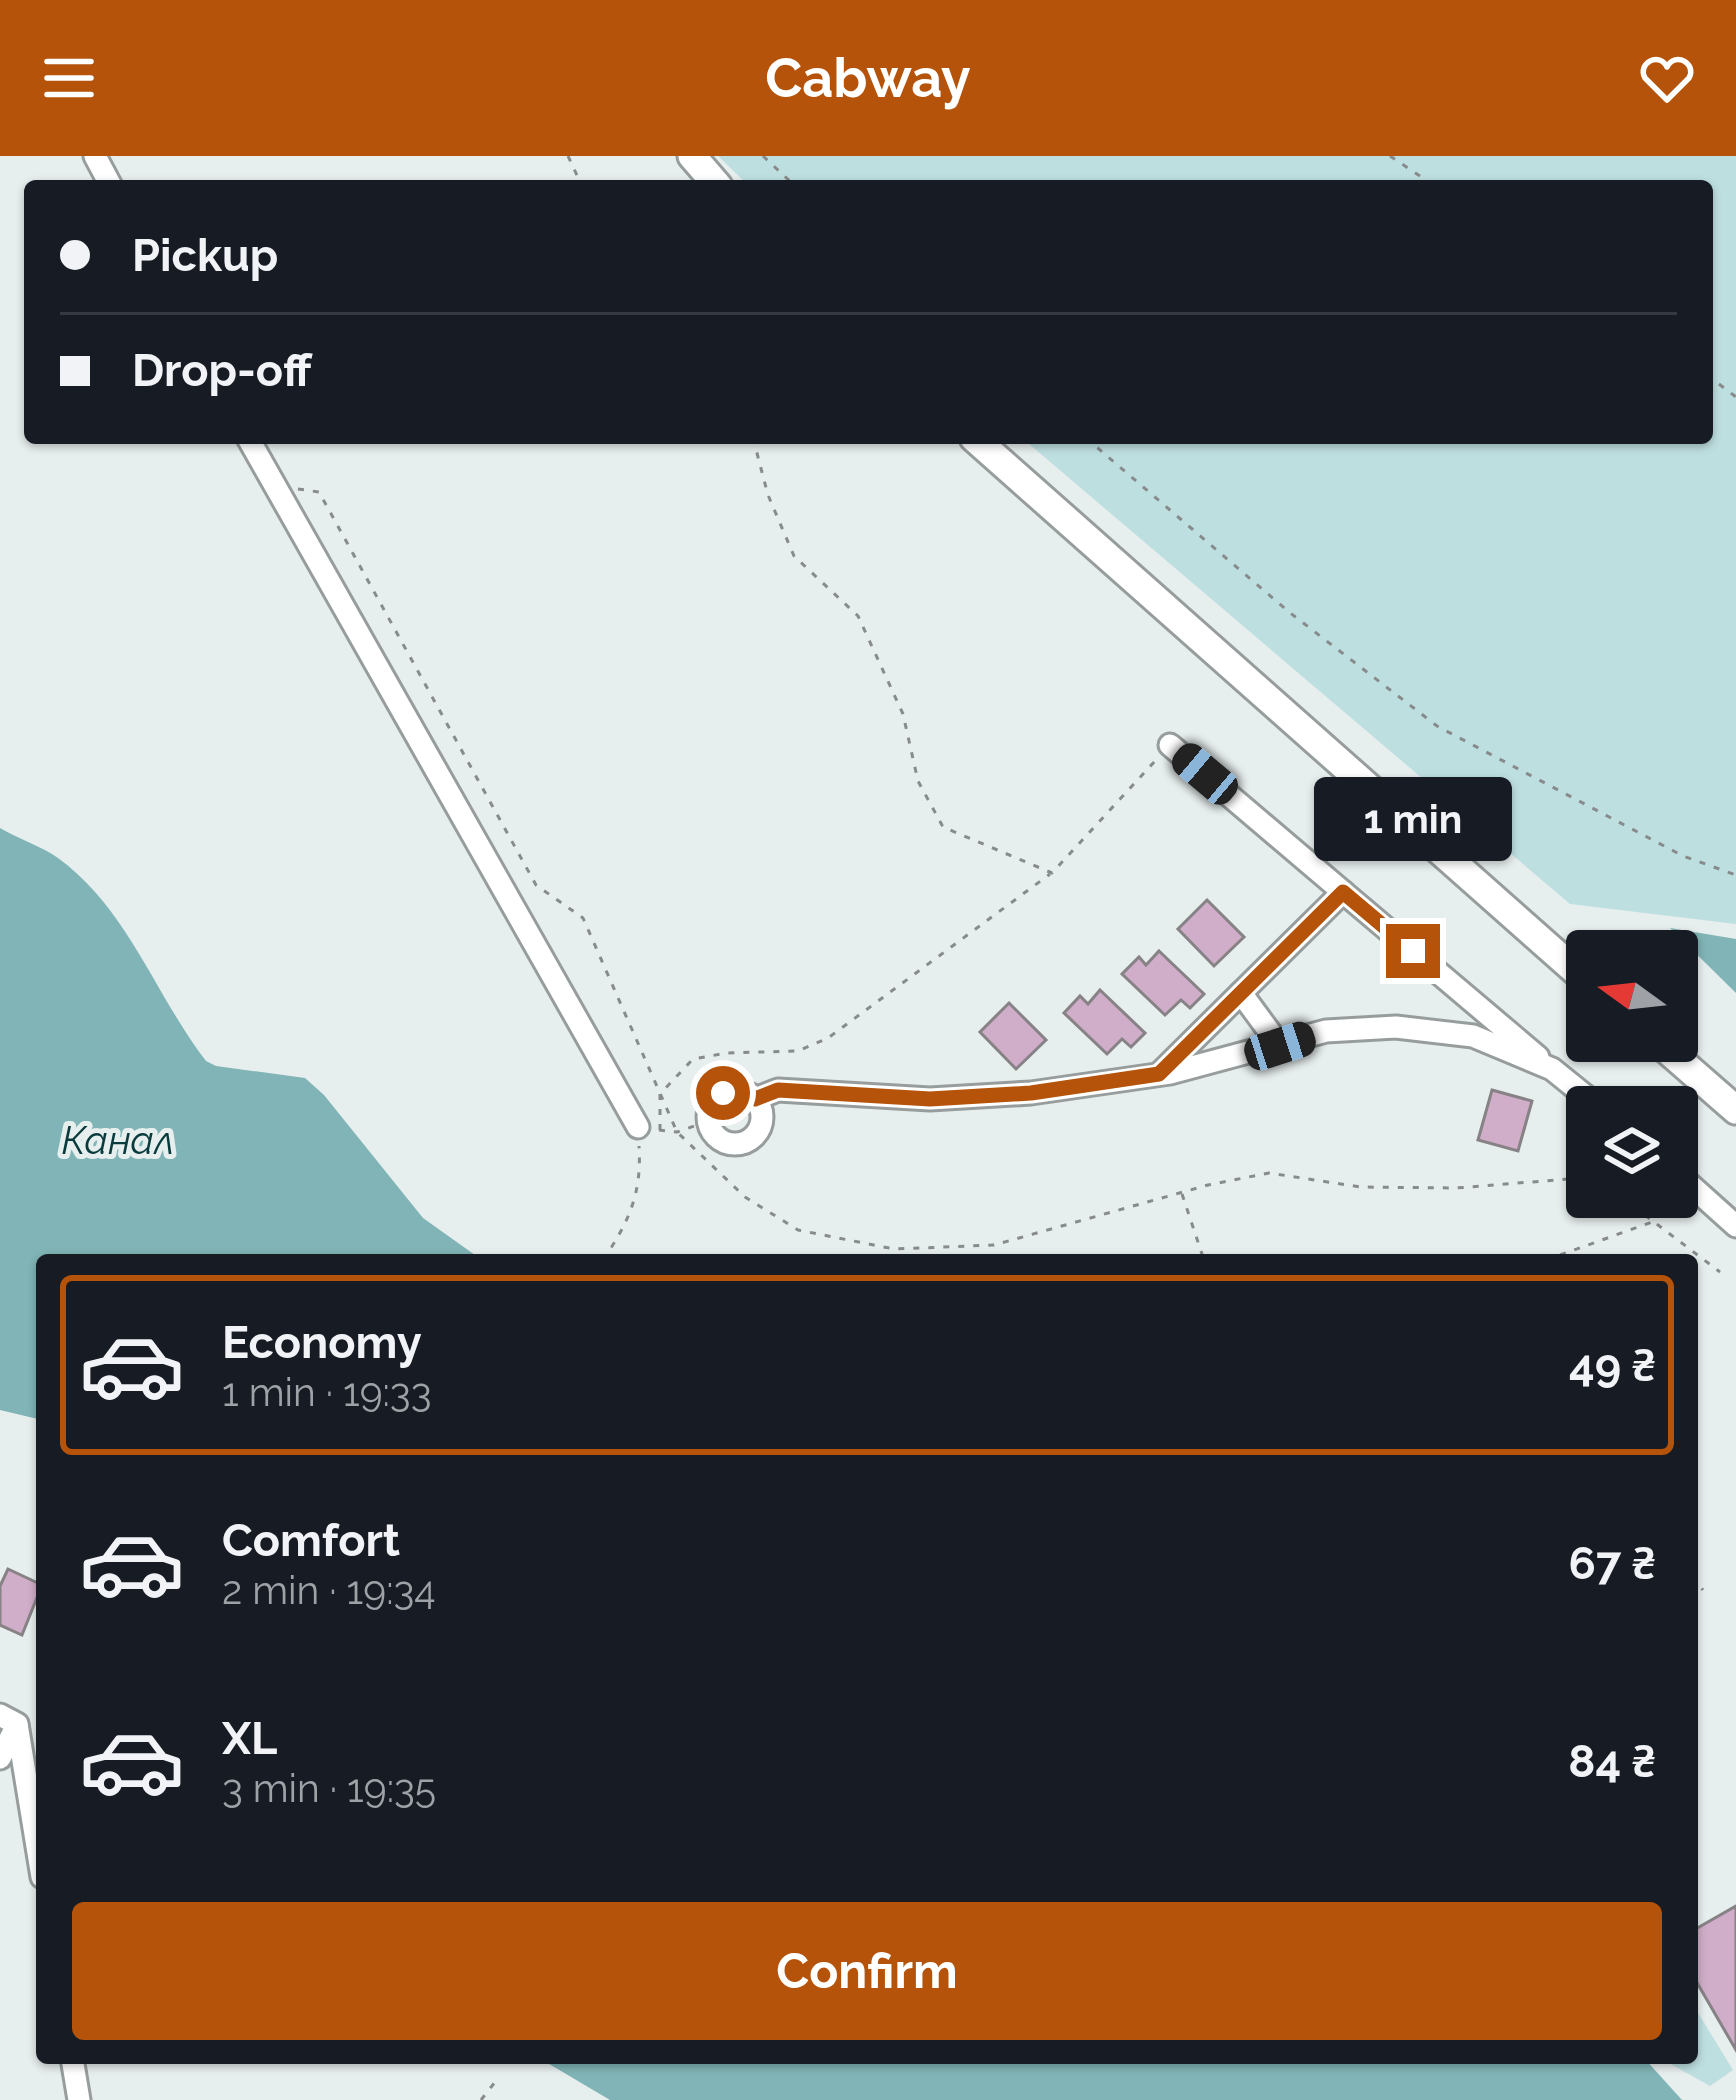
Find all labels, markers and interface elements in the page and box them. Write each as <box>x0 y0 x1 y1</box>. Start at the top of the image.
icon: menu <box>36 45 102 111</box>
icon: heart <box>1634 45 1700 111</box>
text: Cabway <box>765 46 971 110</box>
text: Pickup <box>132 229 278 282</box>
text: Drop-off <box>132 344 312 397</box>
car <box>1166 737 1244 811</box>
callout: 1 min <box>1314 777 1512 861</box>
text: 1 min <box>1364 796 1462 842</box>
route end <box>1386 924 1440 978</box>
north arrow <box>1566 930 1698 1062</box>
map controls <box>1566 930 1698 1218</box>
car <box>1240 1018 1320 1074</box>
route start <box>696 1066 750 1120</box>
button: layers <box>1566 1086 1698 1218</box>
water label: Канал <box>61 1117 175 1163</box>
icon: car <box>78 1311 186 1419</box>
text: Economy <box>222 1316 422 1369</box>
text: 49 ₴ <box>1569 1339 1656 1392</box>
text: 1 min · 19:33 <box>222 1369 432 1415</box>
icon: car <box>78 1509 186 1617</box>
text: Comfort <box>222 1514 400 1567</box>
text: 67 ₴ <box>1569 1537 1656 1590</box>
text: 2 min · 19:34 <box>222 1567 436 1613</box>
icon: car <box>78 1707 186 1815</box>
text: XL <box>222 1712 277 1765</box>
text: 84 ₴ <box>1568 1735 1656 1788</box>
text: 3 min · 19:35 <box>222 1765 436 1811</box>
button: Confirm <box>72 1902 1662 2040</box>

